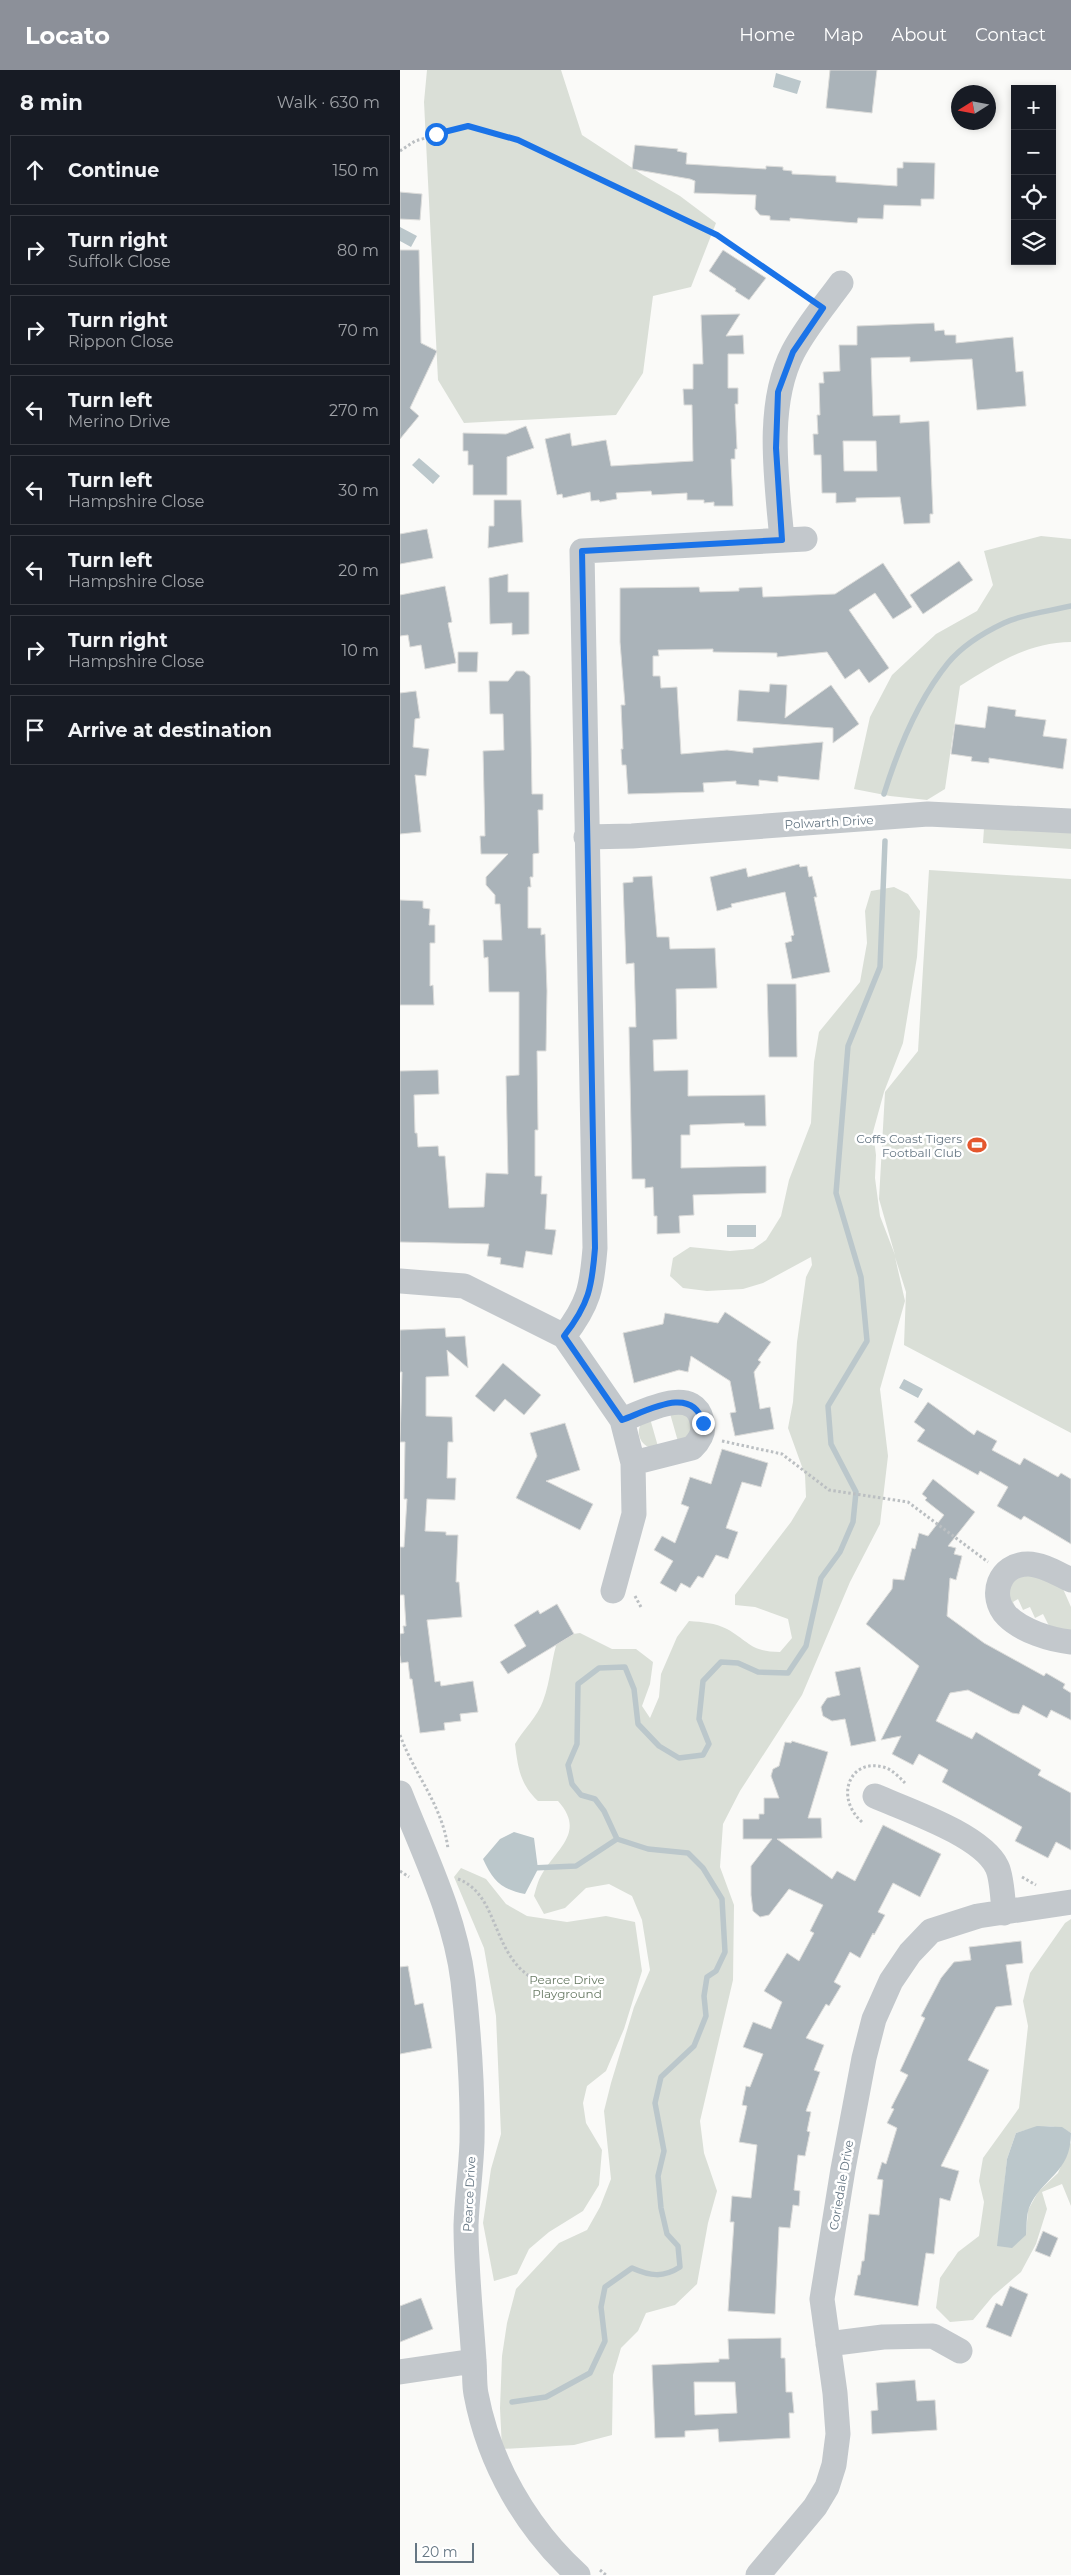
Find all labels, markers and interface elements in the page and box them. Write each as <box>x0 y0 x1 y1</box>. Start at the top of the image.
text: Locato <box>25 21 110 50</box>
text: Home <box>739 24 795 46</box>
text: Map <box>823 24 863 46</box>
text: About <box>891 24 947 46</box>
text: Contact <box>975 24 1046 46</box>
north arrow <box>951 85 996 130</box>
map controls <box>1011 85 1056 265</box>
button: + <box>1011 85 1056 130</box>
text: 8 min <box>20 90 83 115</box>
text: Walk · 630 m <box>277 93 380 112</box>
route start <box>425 123 448 146</box>
button: − <box>1011 130 1056 175</box>
icon: ahead <box>21 156 49 184</box>
text: Continue <box>68 159 159 182</box>
text: 150 m <box>332 161 379 180</box>
button: locate <box>1011 175 1056 220</box>
button: layers <box>1011 220 1056 265</box>
text: Turn right <box>68 229 168 252</box>
icon: right <box>21 236 49 264</box>
text: 80 m <box>337 241 379 260</box>
text: Suffolk Close <box>68 252 171 271</box>
text: Turn right <box>68 309 168 332</box>
icon: right <box>21 316 49 344</box>
text: 70 m <box>338 321 379 340</box>
text: Rippon Close <box>68 332 174 351</box>
text: Turn left <box>68 389 153 412</box>
icon: left <box>21 396 49 424</box>
text: 270 m <box>329 401 379 420</box>
text: Merino Drive <box>68 412 171 431</box>
text: Turn left <box>68 469 153 492</box>
icon: left <box>21 476 49 504</box>
text: 30 m <box>338 481 379 500</box>
text: Hampshire Close <box>68 492 204 511</box>
text: Turn left <box>68 549 153 572</box>
icon: left <box>21 556 49 584</box>
text: 20 m <box>338 561 379 580</box>
text: Hampshire Close <box>68 572 204 591</box>
text: Turn right <box>68 629 168 652</box>
icon: right <box>21 636 49 664</box>
text: 10 m <box>341 641 379 660</box>
text: Hampshire Close <box>68 652 204 671</box>
icon: arrive <box>21 716 49 744</box>
text: Arrive at destination <box>68 719 272 742</box>
street label: Polwarth Drive <box>784 812 874 832</box>
place label: Coffs Coast Tigers Football Club <box>856 1131 962 1160</box>
sports icon: Coffs Coast Tigers Football Club <box>966 1134 988 1156</box>
route end <box>692 1412 715 1435</box>
park label: Pearce Drive Playground <box>529 1972 605 2001</box>
street label: Coriedale Drive <box>826 2139 856 2231</box>
street label: Pearce Drive <box>460 2156 478 2232</box>
scale bar <box>415 2540 474 2563</box>
text: 20 m <box>422 2543 458 2561</box>

